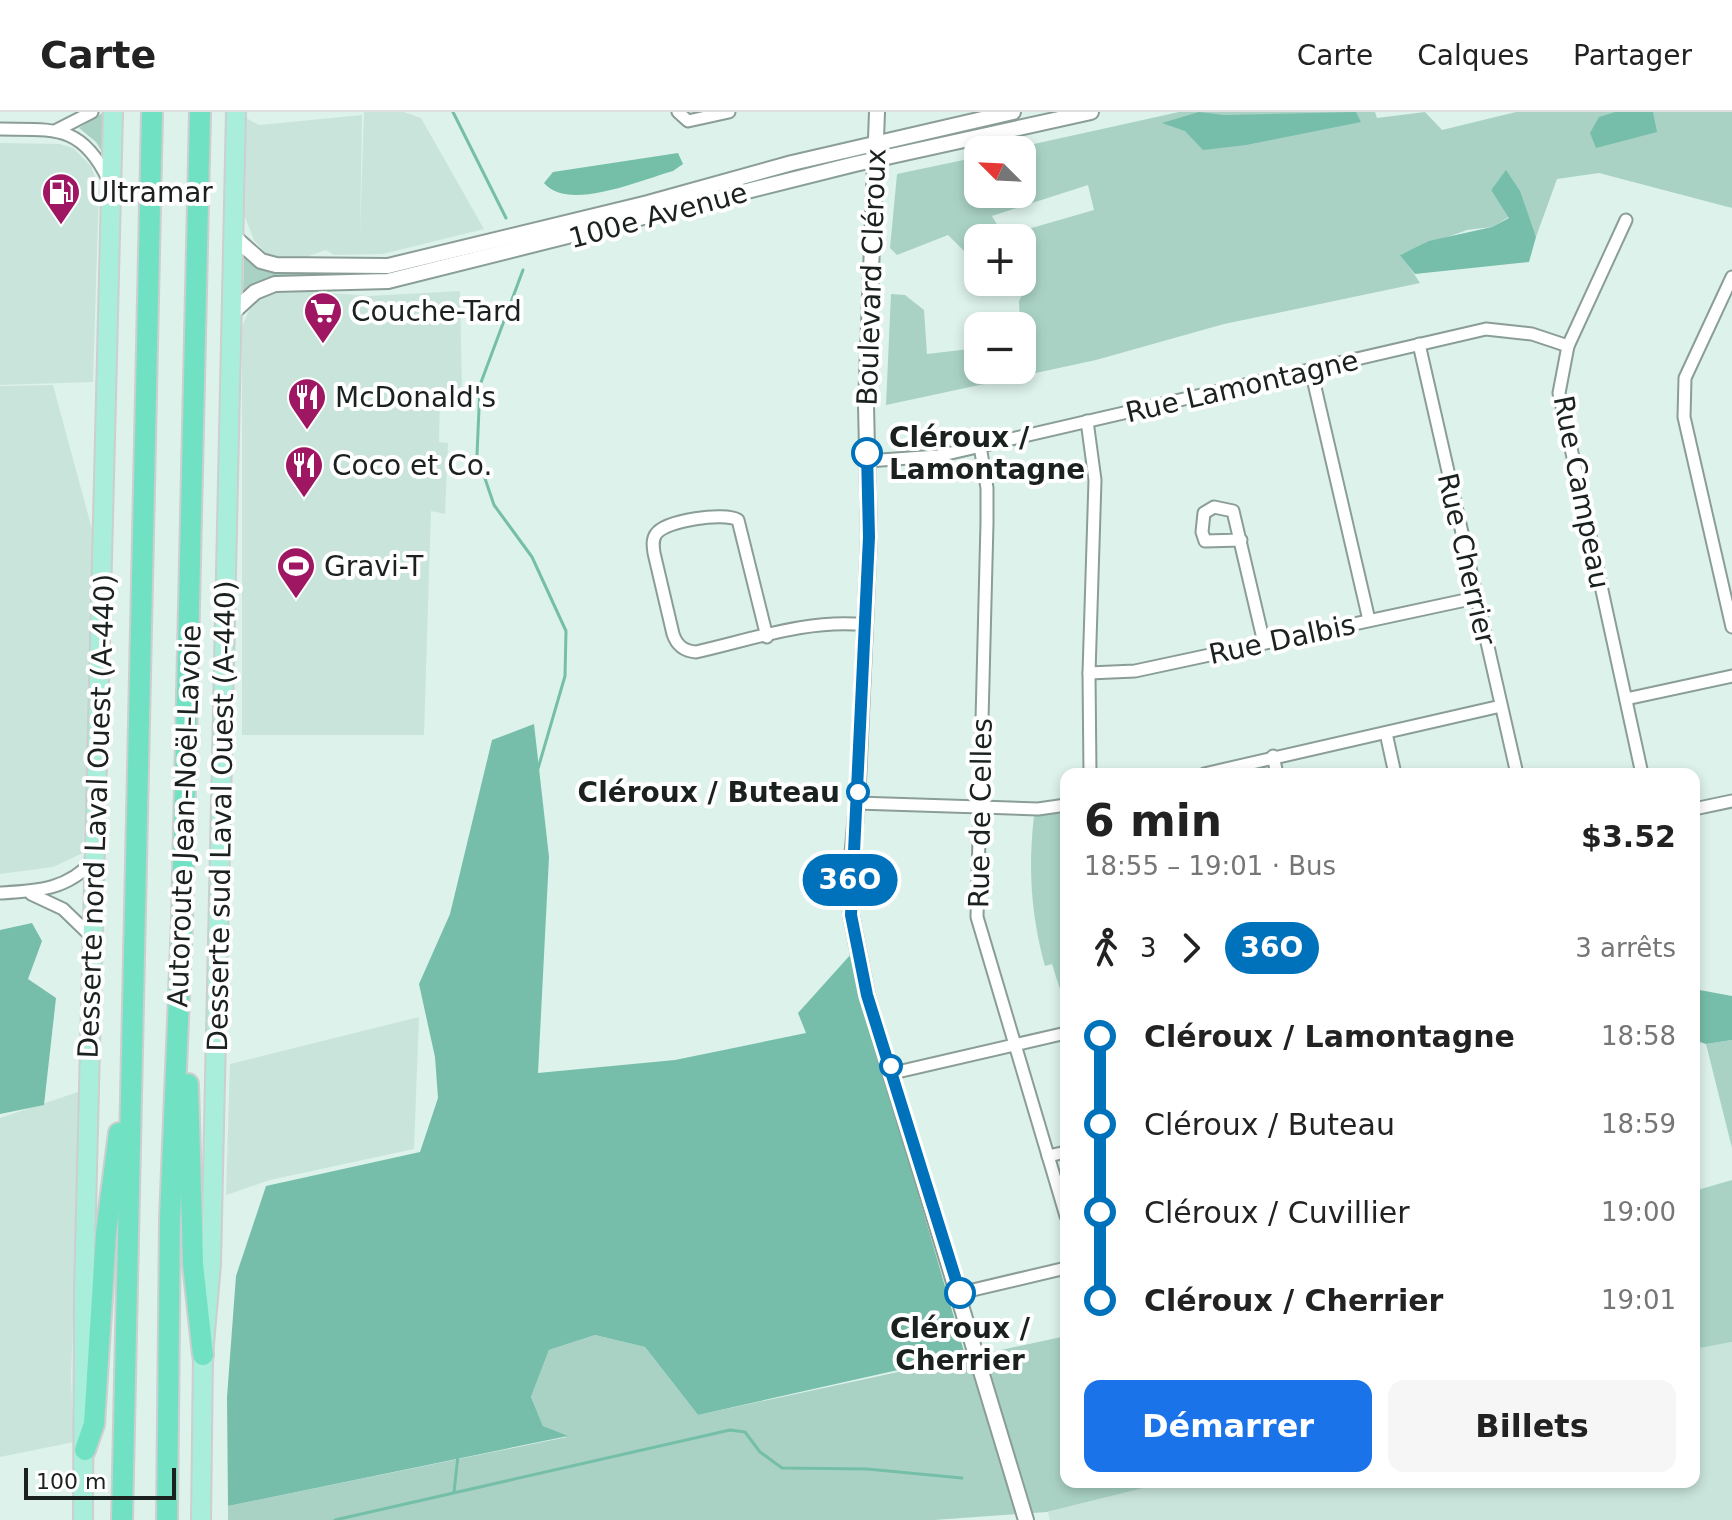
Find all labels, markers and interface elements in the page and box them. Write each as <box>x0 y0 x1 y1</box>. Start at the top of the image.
text: Carte <box>40 33 156 77</box>
text: Carte <box>1297 39 1373 72</box>
text: Calques <box>1417 39 1529 72</box>
text: Partager <box>1573 39 1692 72</box>
north arrow <box>964 136 1036 208</box>
map controls <box>964 136 1036 384</box>
street label: Boulevard Cléroux <box>851 148 892 406</box>
fuel station icon: Ultramar <box>40 171 82 226</box>
place label: Ultramar <box>89 176 213 209</box>
street label: 100e Avenue <box>565 176 751 255</box>
button: + <box>964 224 1036 296</box>
supermarket icon: Couche-Tard <box>302 290 344 345</box>
place label: Couche-Tard <box>351 295 522 328</box>
button: − <box>964 312 1036 384</box>
street label: Rue Lamontagne <box>1123 344 1362 429</box>
restaurant icon: McDonald's <box>286 376 328 431</box>
place label: McDonald's <box>335 381 496 414</box>
street label: Rue Campeau <box>1547 393 1616 591</box>
place label: Cléroux / Lamontagne <box>889 421 1085 486</box>
marker: Cléroux / Lamontagne <box>852 438 882 468</box>
restaurant icon: Coco et Co. <box>283 444 325 499</box>
place label: Coco et Co. <box>332 449 492 482</box>
street label: Rue Cherrier <box>1431 470 1502 649</box>
sports icon: Gravi-T <box>275 545 317 600</box>
place label: Gravi-T <box>324 550 424 583</box>
street label: Desserte nord Laval Ouest (A-440) <box>72 573 121 1059</box>
street label: Desserte sud Laval Ouest (A-440) <box>201 580 242 1052</box>
street label: Rue Dalbis <box>1206 608 1358 671</box>
street label: Autoroute Jean-Noël-Lavoie <box>161 624 208 1008</box>
street label: Rue de Celles <box>962 718 999 908</box>
place label: Cléroux / Buteau <box>578 776 840 809</box>
marker: Cléroux / Buteau <box>847 781 869 803</box>
text: 6 min <box>1084 795 1222 846</box>
text: $3.52 <box>1581 819 1676 854</box>
text: 18:55 – 19:01 · Bus <box>1084 851 1336 881</box>
line badge: 36O <box>804 854 896 906</box>
text: 36O <box>819 863 881 896</box>
icon: walk <box>1084 926 1128 970</box>
icon: forward <box>1169 926 1213 970</box>
text: 36O <box>1241 931 1303 964</box>
text: 3 <box>1140 933 1157 963</box>
text: 3 arrêts <box>1575 933 1676 963</box>
text: Cléroux / Lamontagne <box>1144 1019 1515 1054</box>
text: 18:58 <box>1601 1021 1676 1051</box>
unlabelled marker <box>880 1055 902 1077</box>
text: Cléroux / Buteau <box>1144 1107 1395 1142</box>
text: 18:59 <box>1601 1109 1676 1139</box>
text: Cléroux / Cuvillier <box>1144 1195 1410 1230</box>
text: 19:00 <box>1601 1197 1676 1227</box>
marker: Cléroux / Cherrier <box>945 1278 975 1308</box>
text: Cléroux / Cherrier <box>1144 1283 1443 1318</box>
text: 19:01 <box>1601 1285 1676 1315</box>
place label: Cléroux / Cherrier <box>890 1312 1031 1377</box>
button: Démarrer <box>1084 1380 1372 1472</box>
button: Billets <box>1388 1380 1676 1472</box>
scale bar <box>24 1464 176 1500</box>
text: 100 m <box>36 1469 106 1494</box>

